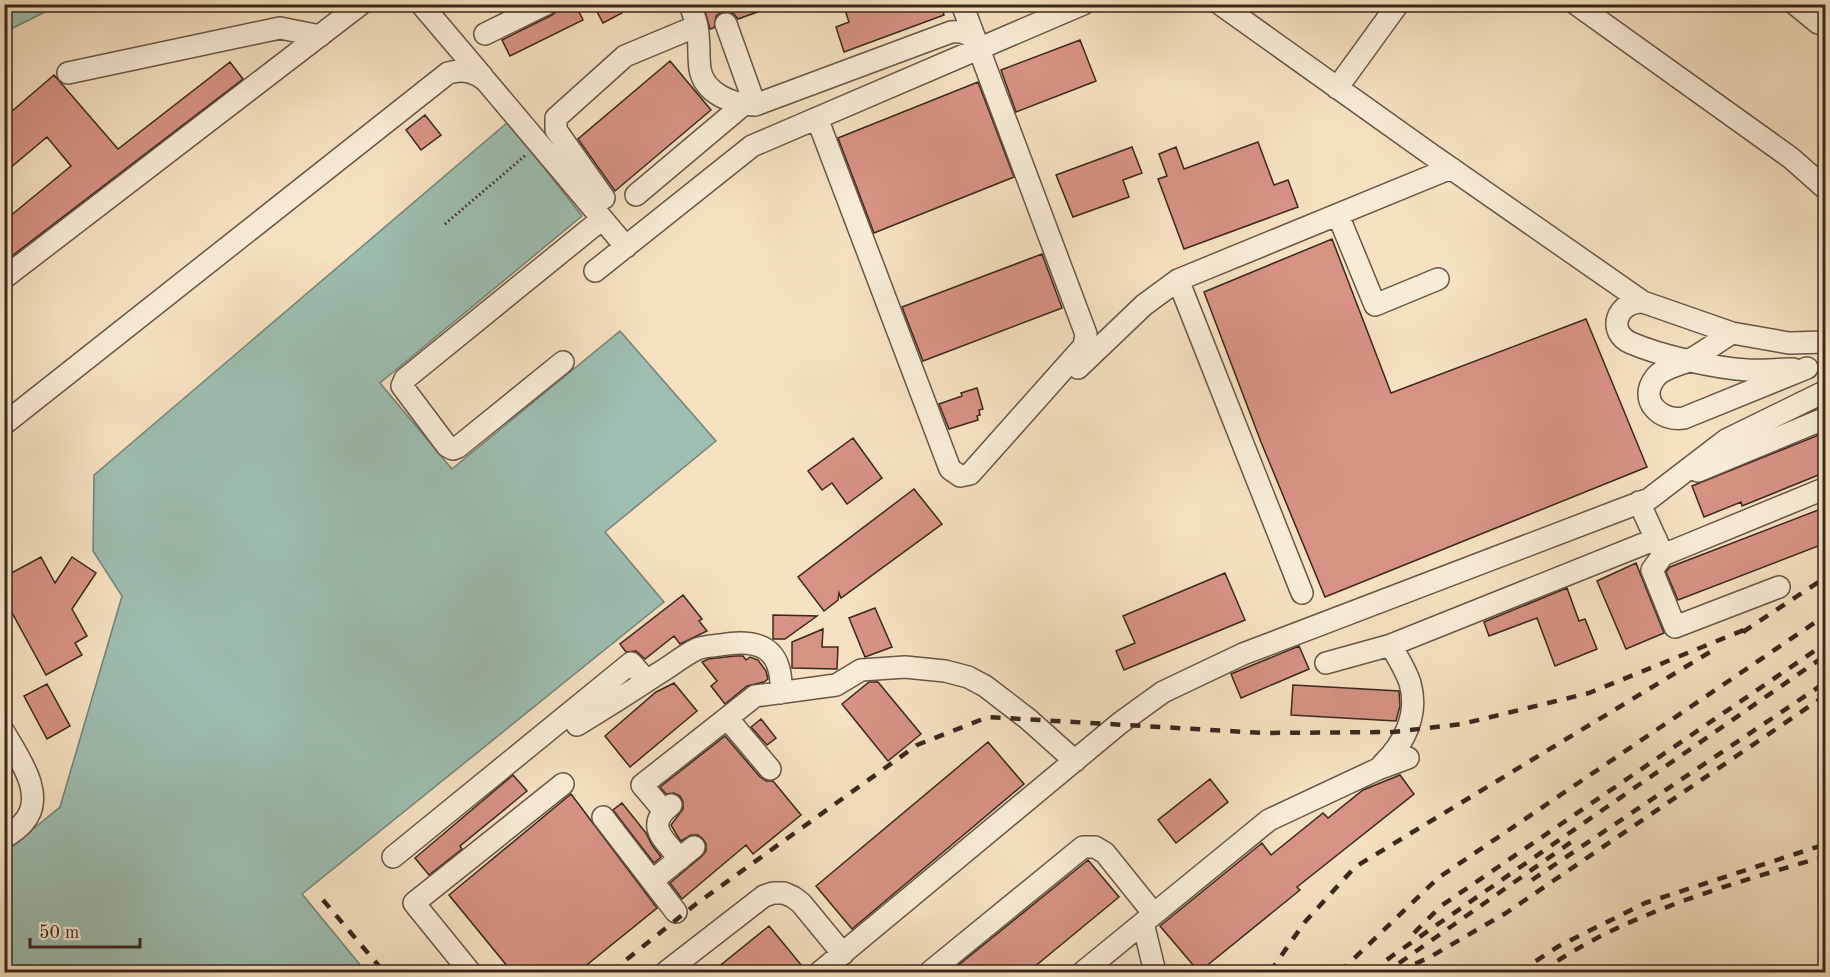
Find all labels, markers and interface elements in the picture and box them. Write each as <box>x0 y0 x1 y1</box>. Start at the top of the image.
scale bar <box>30 911 140 949</box>
text: 50 m <box>39 924 79 942</box>

